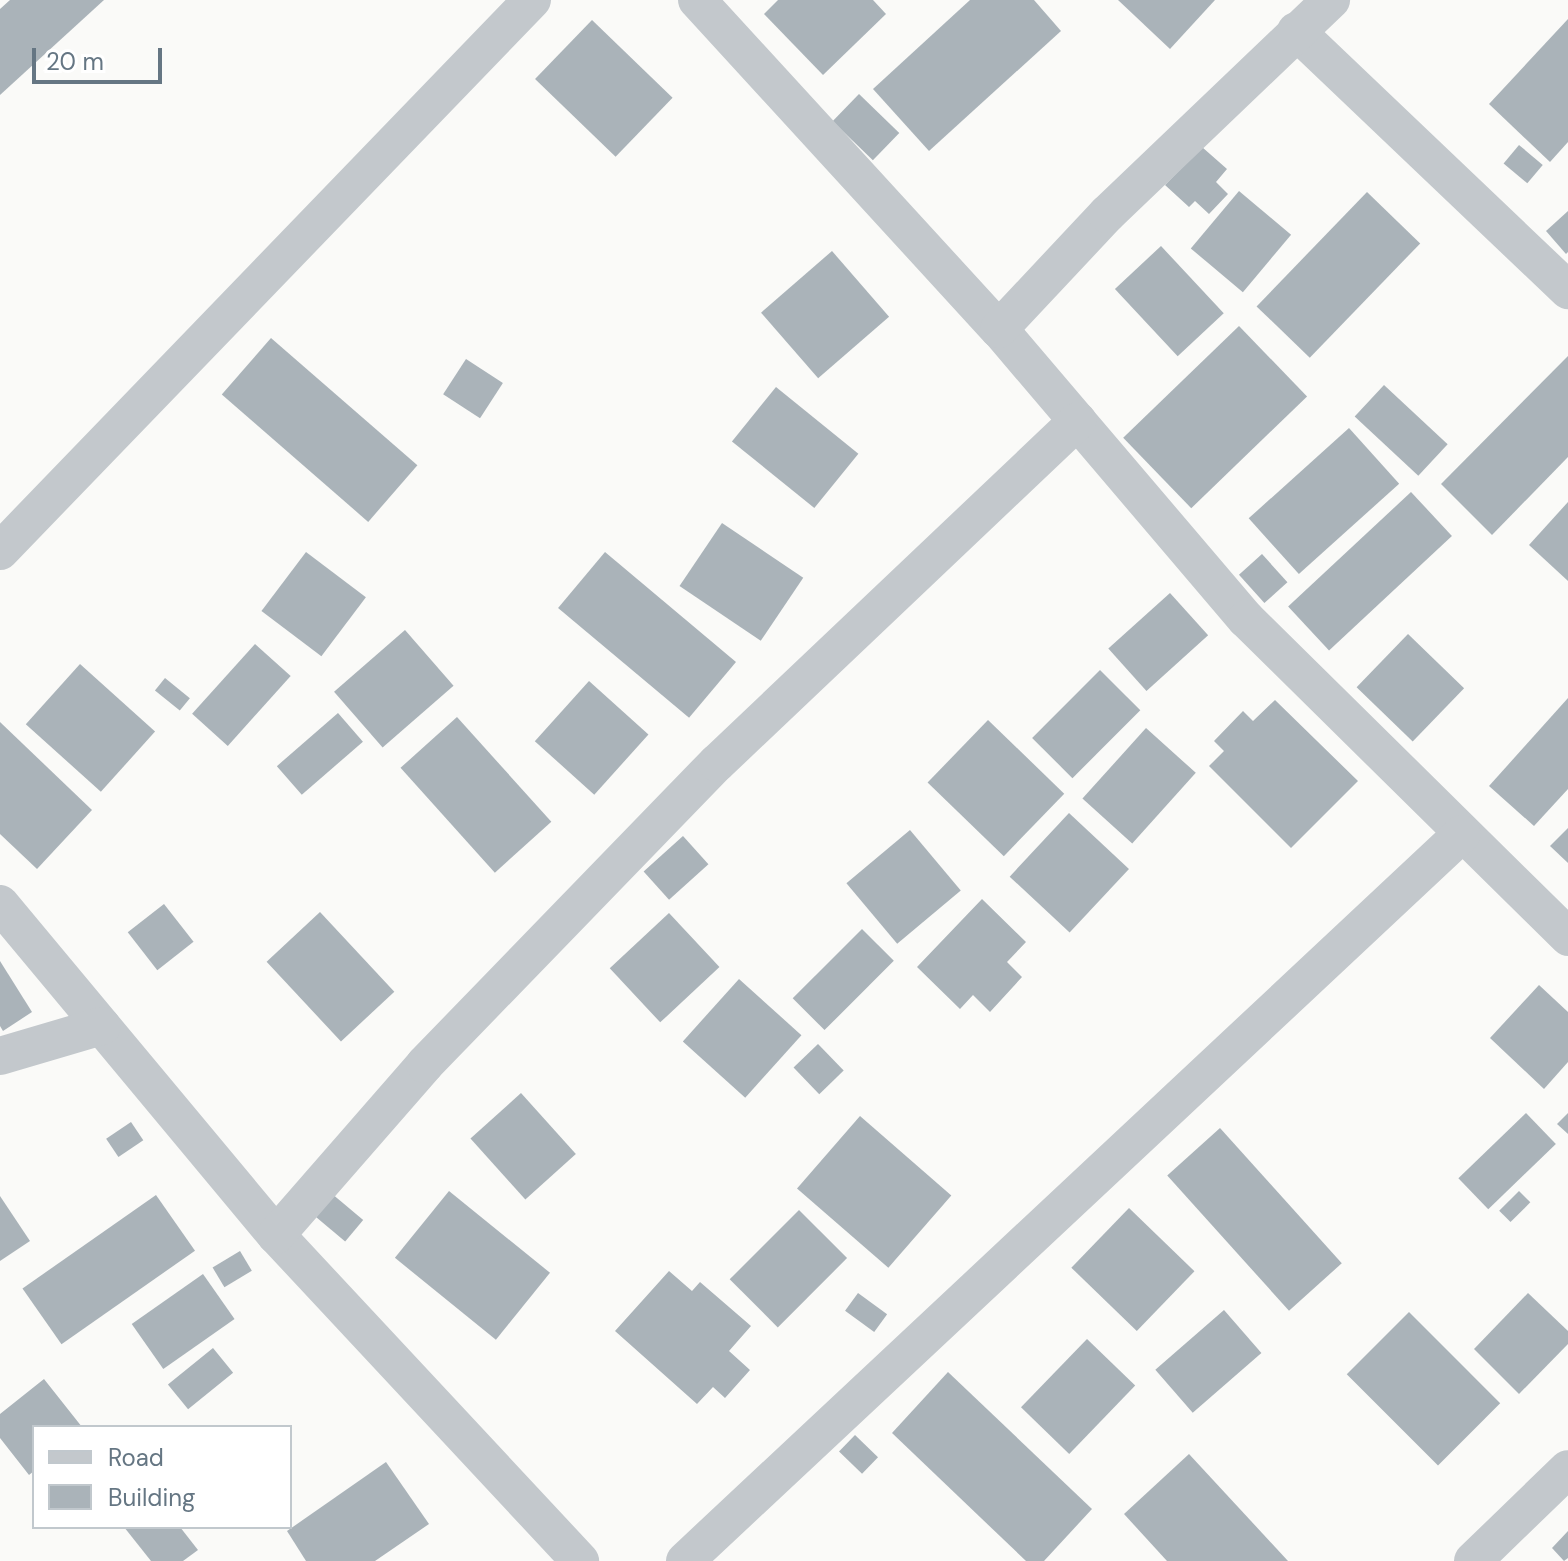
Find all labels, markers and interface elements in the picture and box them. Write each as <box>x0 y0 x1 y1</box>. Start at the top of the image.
scale bar <box>36 32 166 82</box>
text: 20 m <box>46 46 104 77</box>
legend <box>32 1425 292 1529</box>
text: Road <box>108 1442 164 1473</box>
text: Building <box>108 1482 195 1513</box>

